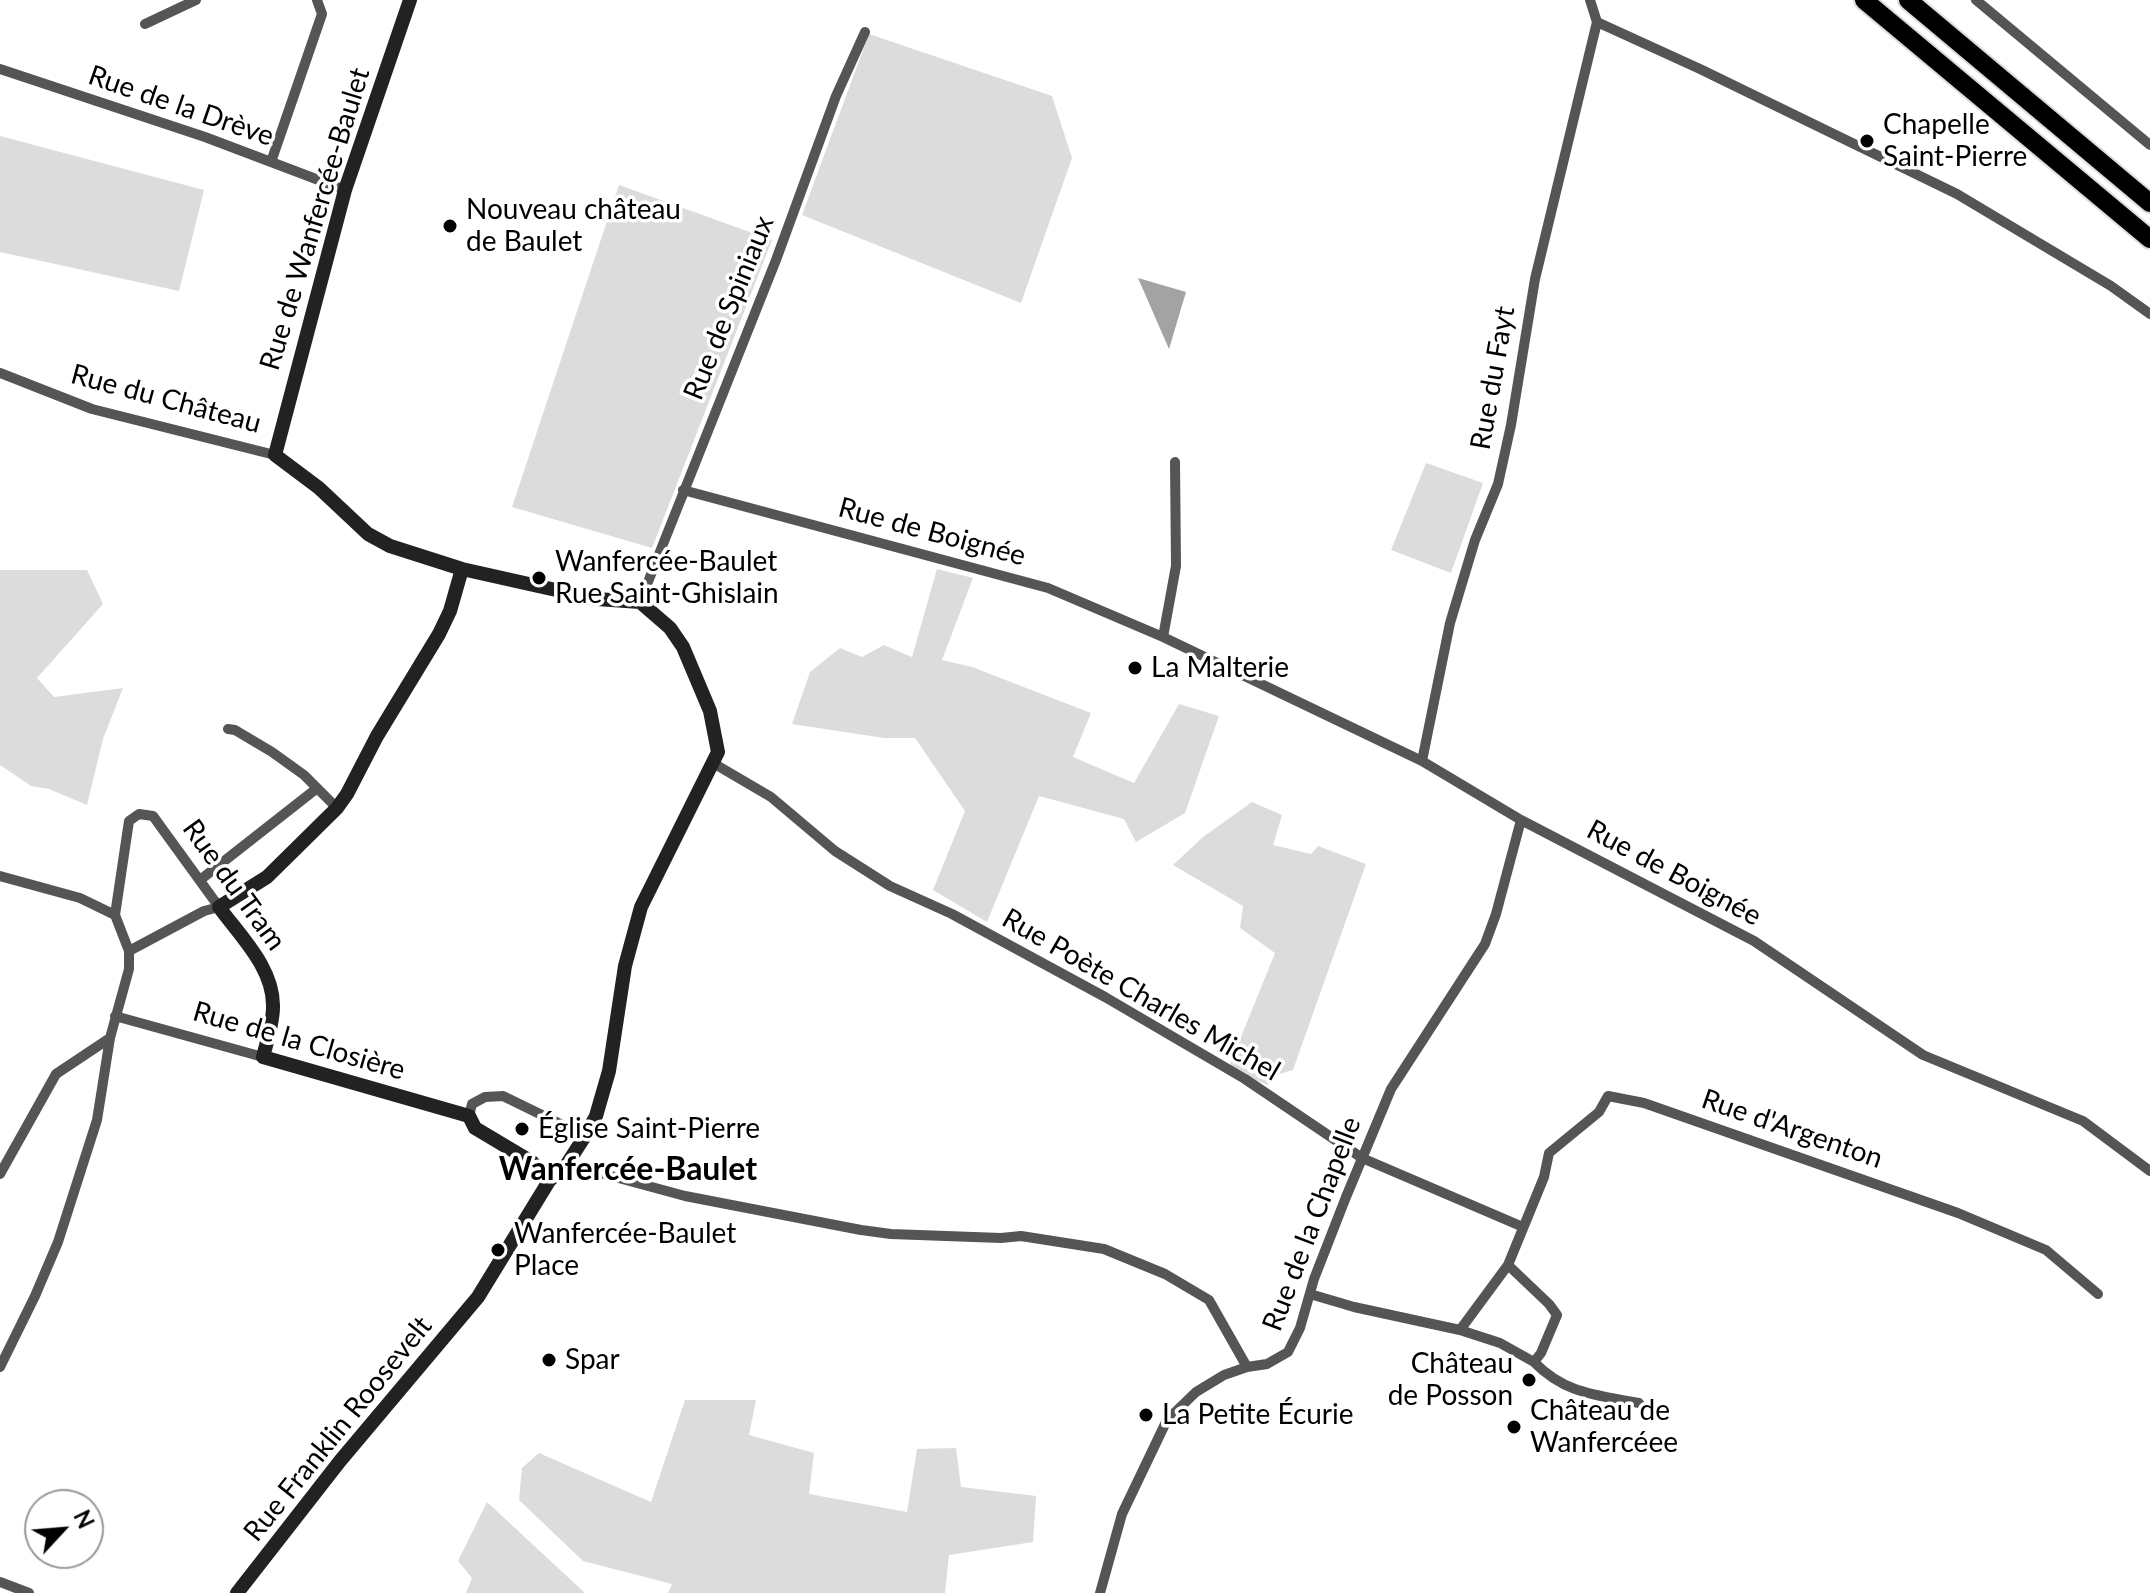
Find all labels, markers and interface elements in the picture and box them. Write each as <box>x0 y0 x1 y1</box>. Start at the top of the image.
street label: Rue de la Drève <box>84 59 278 153</box>
street label: Rue de Wanfercée-Baulet <box>253 64 377 374</box>
place label: Chapelle Saint-Pierre <box>1883 108 2027 174</box>
marker: Chapelle Saint-Pierre <box>1858 132 1876 150</box>
place label: Nouveau château de Baulet <box>466 193 681 259</box>
street label: Rue de Spiniaux <box>677 211 781 405</box>
marker: Nouveau château de Baulet <box>441 217 459 235</box>
street label: Rue du Fayt <box>1464 304 1522 452</box>
street label: Rue du Château <box>67 357 265 441</box>
street label: Rue de Boignée <box>835 491 1029 573</box>
place label: Wanfercée-Baulet Rue Saint-Ghislain <box>555 545 779 611</box>
marker: Wanfercée-Baulet Rue Saint-Ghislain <box>530 569 548 587</box>
place label: La Malterie <box>1151 651 1289 685</box>
marker: La Malterie <box>1126 659 1144 677</box>
street label: Rue du Tram <box>175 813 293 957</box>
street label: Rue de Boignée <box>1581 813 1767 933</box>
street label: Rue Poète Charles Michel <box>996 902 1286 1088</box>
street label: Rue de la Closière <box>189 995 409 1087</box>
street label: Rue d'Argenton <box>1697 1082 1887 1176</box>
place label: Église Saint-Pierre <box>538 1112 760 1146</box>
street label: Rue de la Chapelle <box>1256 1112 1368 1336</box>
marker: Église Saint-Pierre <box>513 1120 531 1138</box>
district label: Wanfercée-Baulet <box>499 1151 757 1189</box>
place label: Wanfercée-Baulet Place <box>514 1217 736 1283</box>
marker: Wanfercée-Baulet Place <box>489 1241 507 1259</box>
street label: Rue Franklin Roosevelt <box>237 1310 439 1548</box>
place label: Spar <box>565 1343 620 1377</box>
place label: Château de Posson <box>1388 1347 1513 1413</box>
marker: Spar <box>540 1351 558 1369</box>
marker: Château de Posson <box>1520 1371 1538 1389</box>
place label: Château de Wanfercéee <box>1530 1394 1678 1460</box>
place label: La Petite Écurie <box>1162 1398 1354 1432</box>
marker: La Petite Écurie <box>1137 1406 1155 1424</box>
marker: Château de Wanfercéee <box>1505 1418 1523 1436</box>
north arrow <box>24 1489 104 1569</box>
text: N <box>68 1506 100 1533</box>

